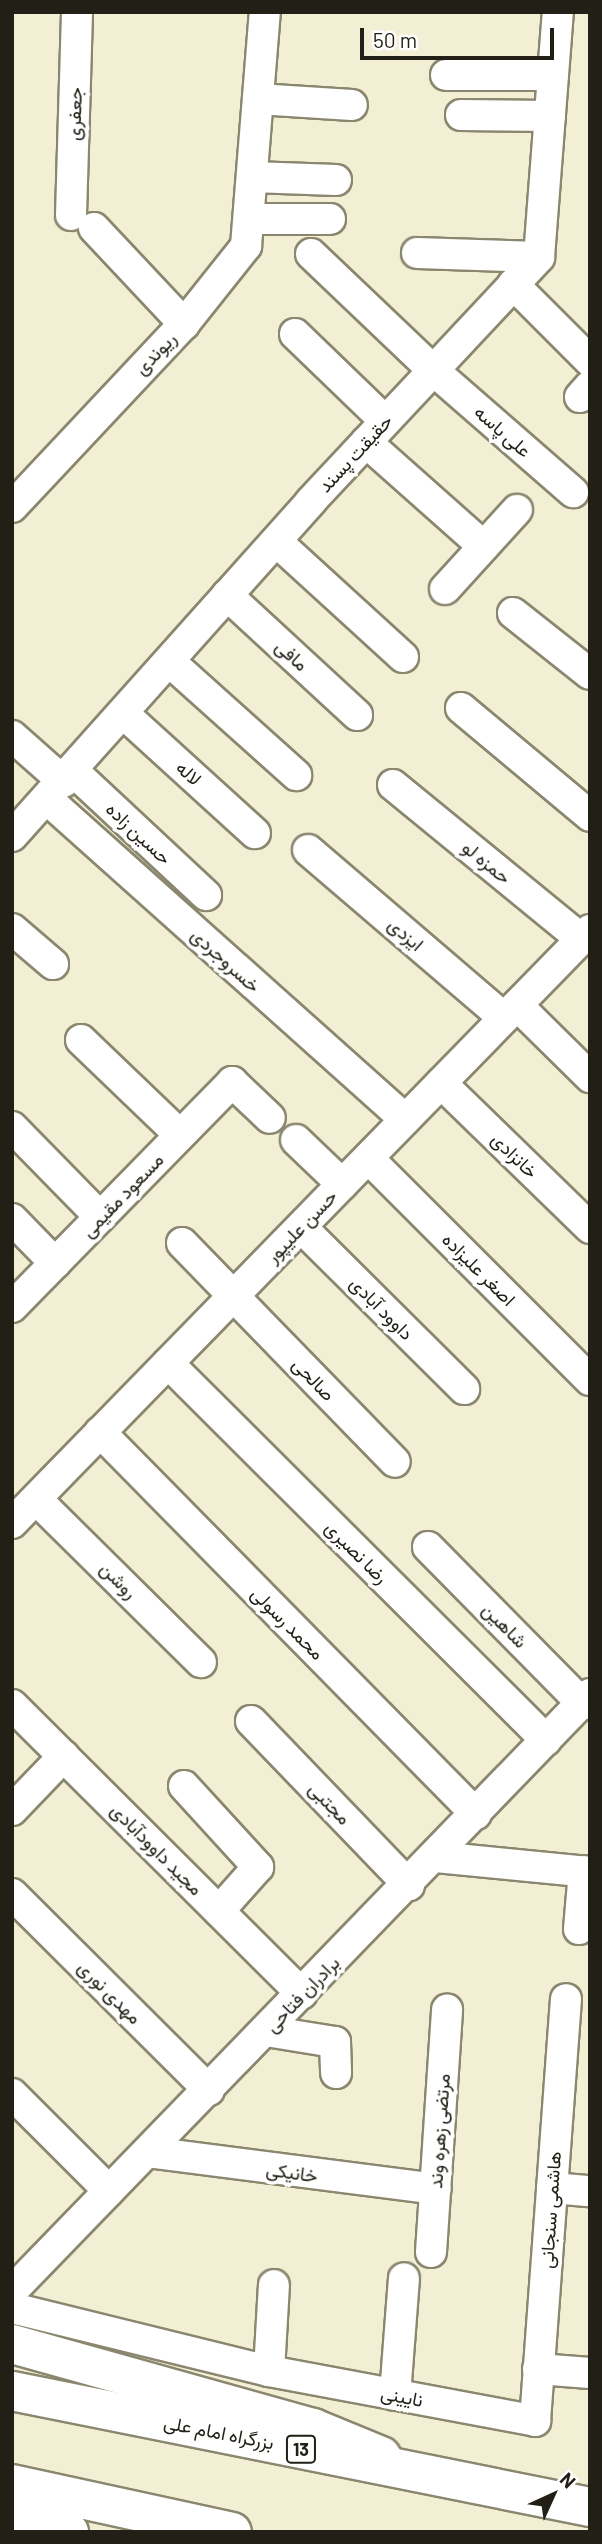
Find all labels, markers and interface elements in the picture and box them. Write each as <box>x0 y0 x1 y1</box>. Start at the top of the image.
scale bar <box>364 14 558 58</box>
text: 50 m <box>373 27 417 52</box>
street label: جعفری <box>62 87 86 141</box>
street label: ریوندی <box>129 327 181 379</box>
street label: علی پاسه <box>470 400 536 462</box>
street label: حقیقت پسند <box>313 409 397 497</box>
street label: مافی <box>271 634 313 676</box>
street label: لاله <box>172 756 206 790</box>
street label: حسین زاده <box>101 797 177 869</box>
street label: حمزه لو <box>458 836 516 888</box>
street label: ایزدی <box>384 912 428 956</box>
street label: خسروجردی <box>187 923 265 997</box>
street label: خانزادی <box>487 1127 543 1183</box>
street label: مسعود مقیمی <box>76 1148 168 1242</box>
street label: حسن علیپور <box>261 1185 341 1267</box>
street label: اصغر علیزاده <box>438 1228 520 1310</box>
street label: داوود آبادی <box>345 1271 419 1345</box>
street label: صالحی <box>288 1353 340 1405</box>
street label: رضا نصیری <box>321 1516 393 1588</box>
street label: روشن <box>96 1557 142 1603</box>
street label: محمد رسولی <box>247 1582 329 1664</box>
street label: شاهین <box>478 1598 532 1652</box>
street label: مجتبی <box>304 1777 356 1829</box>
street label: مجید داوودآبادی <box>106 1798 208 1900</box>
street label: برادران فتاحی <box>260 1951 344 2037</box>
street label: مهدی نوری <box>73 1955 147 2029</box>
street label: مرتضی زهره وند <box>424 2073 454 2189</box>
street label: هاشمی سنجانی <box>535 2151 565 2269</box>
street label: خانیکی <box>265 2157 319 2187</box>
street label: نایینی <box>379 2381 425 2411</box>
street label: بزرگراه امام علی <box>162 2410 276 2454</box>
road number: 13 <box>285 2434 317 2463</box>
north arrow <box>518 2460 588 2530</box>
text: N <box>556 2467 581 2492</box>

